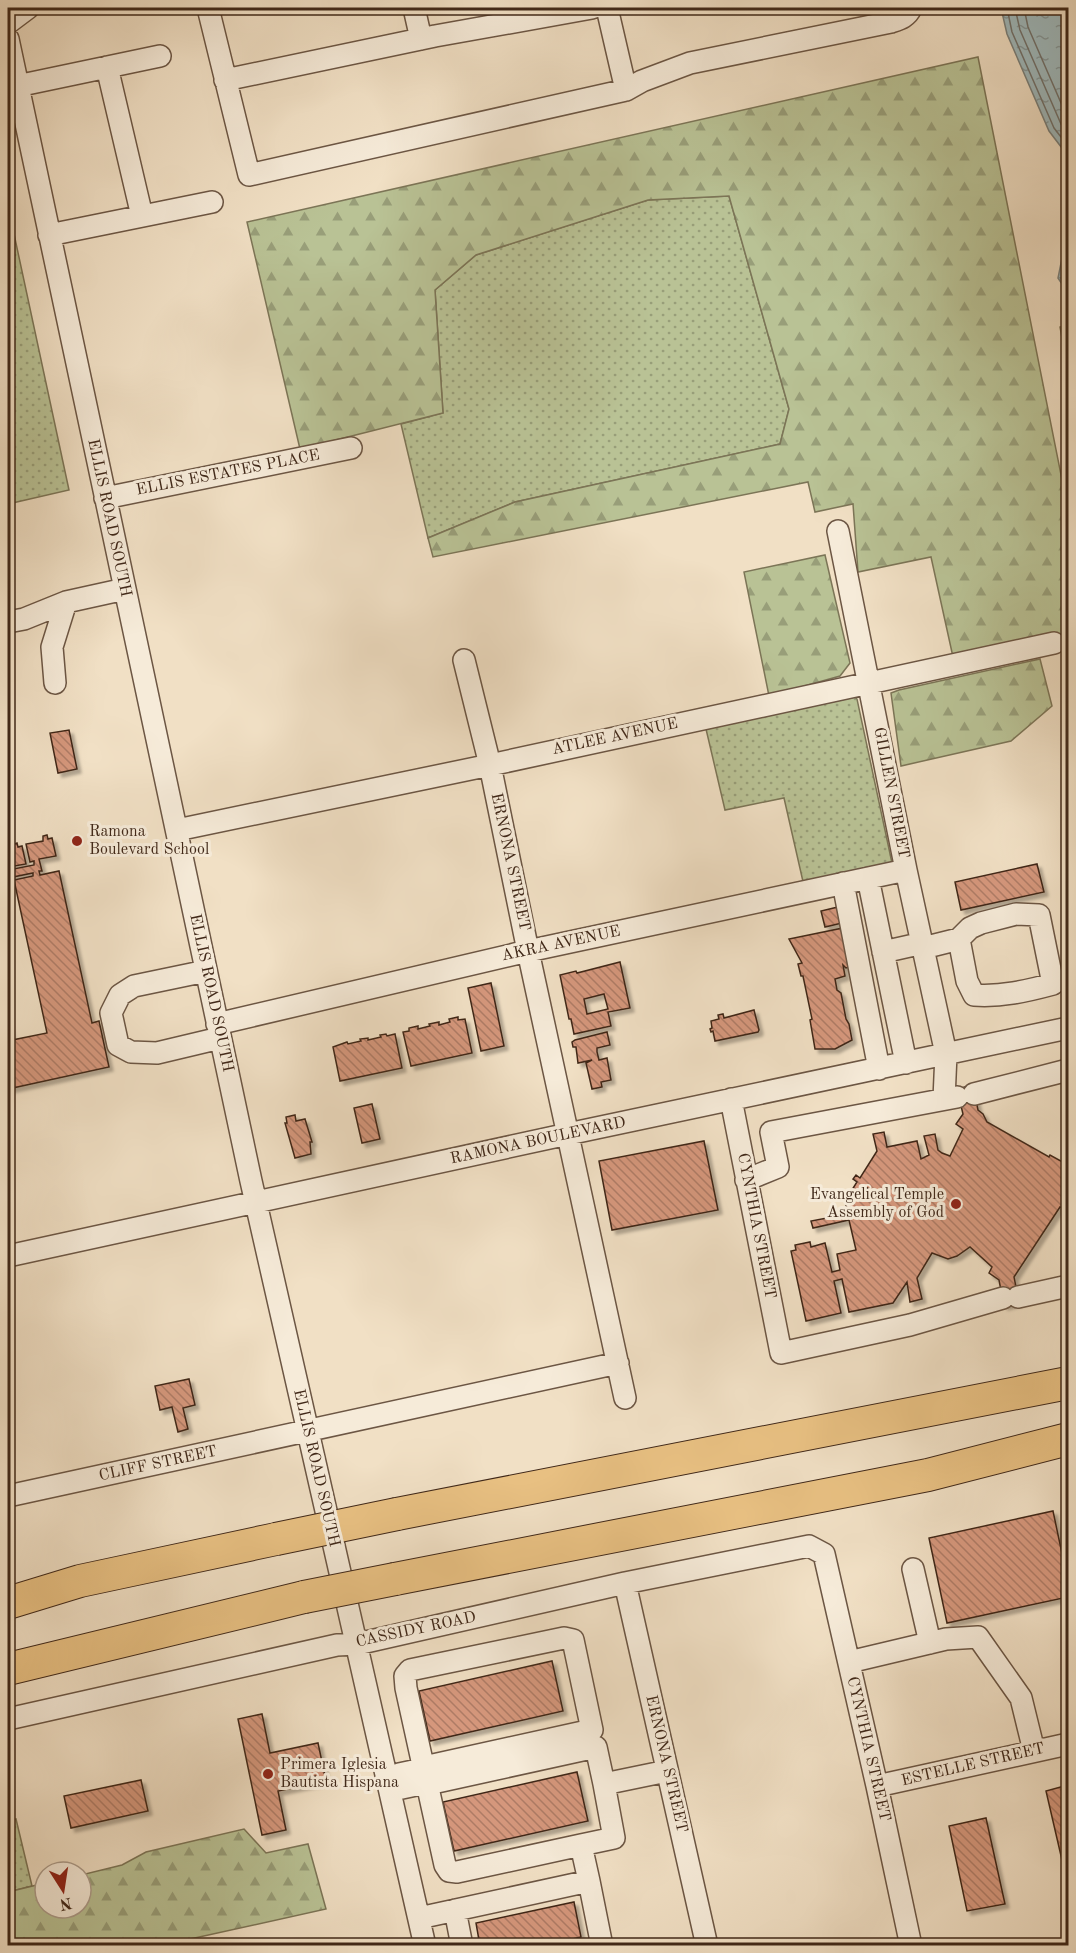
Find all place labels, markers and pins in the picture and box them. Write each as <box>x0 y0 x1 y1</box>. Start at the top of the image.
place label: Ramona Boulevard School <box>89 824 209 858</box>
marker: Ramona Boulevard School <box>70 834 84 848</box>
place label: Evangelical Temple Assembly of God <box>810 1187 944 1221</box>
marker: Evangelical Temple Assembly of God <box>949 1197 963 1211</box>
place label: Primera Iglesia Bautista Hispana <box>280 1757 399 1791</box>
marker: Primera Iglesia Bautista Hispana <box>261 1767 275 1781</box>

